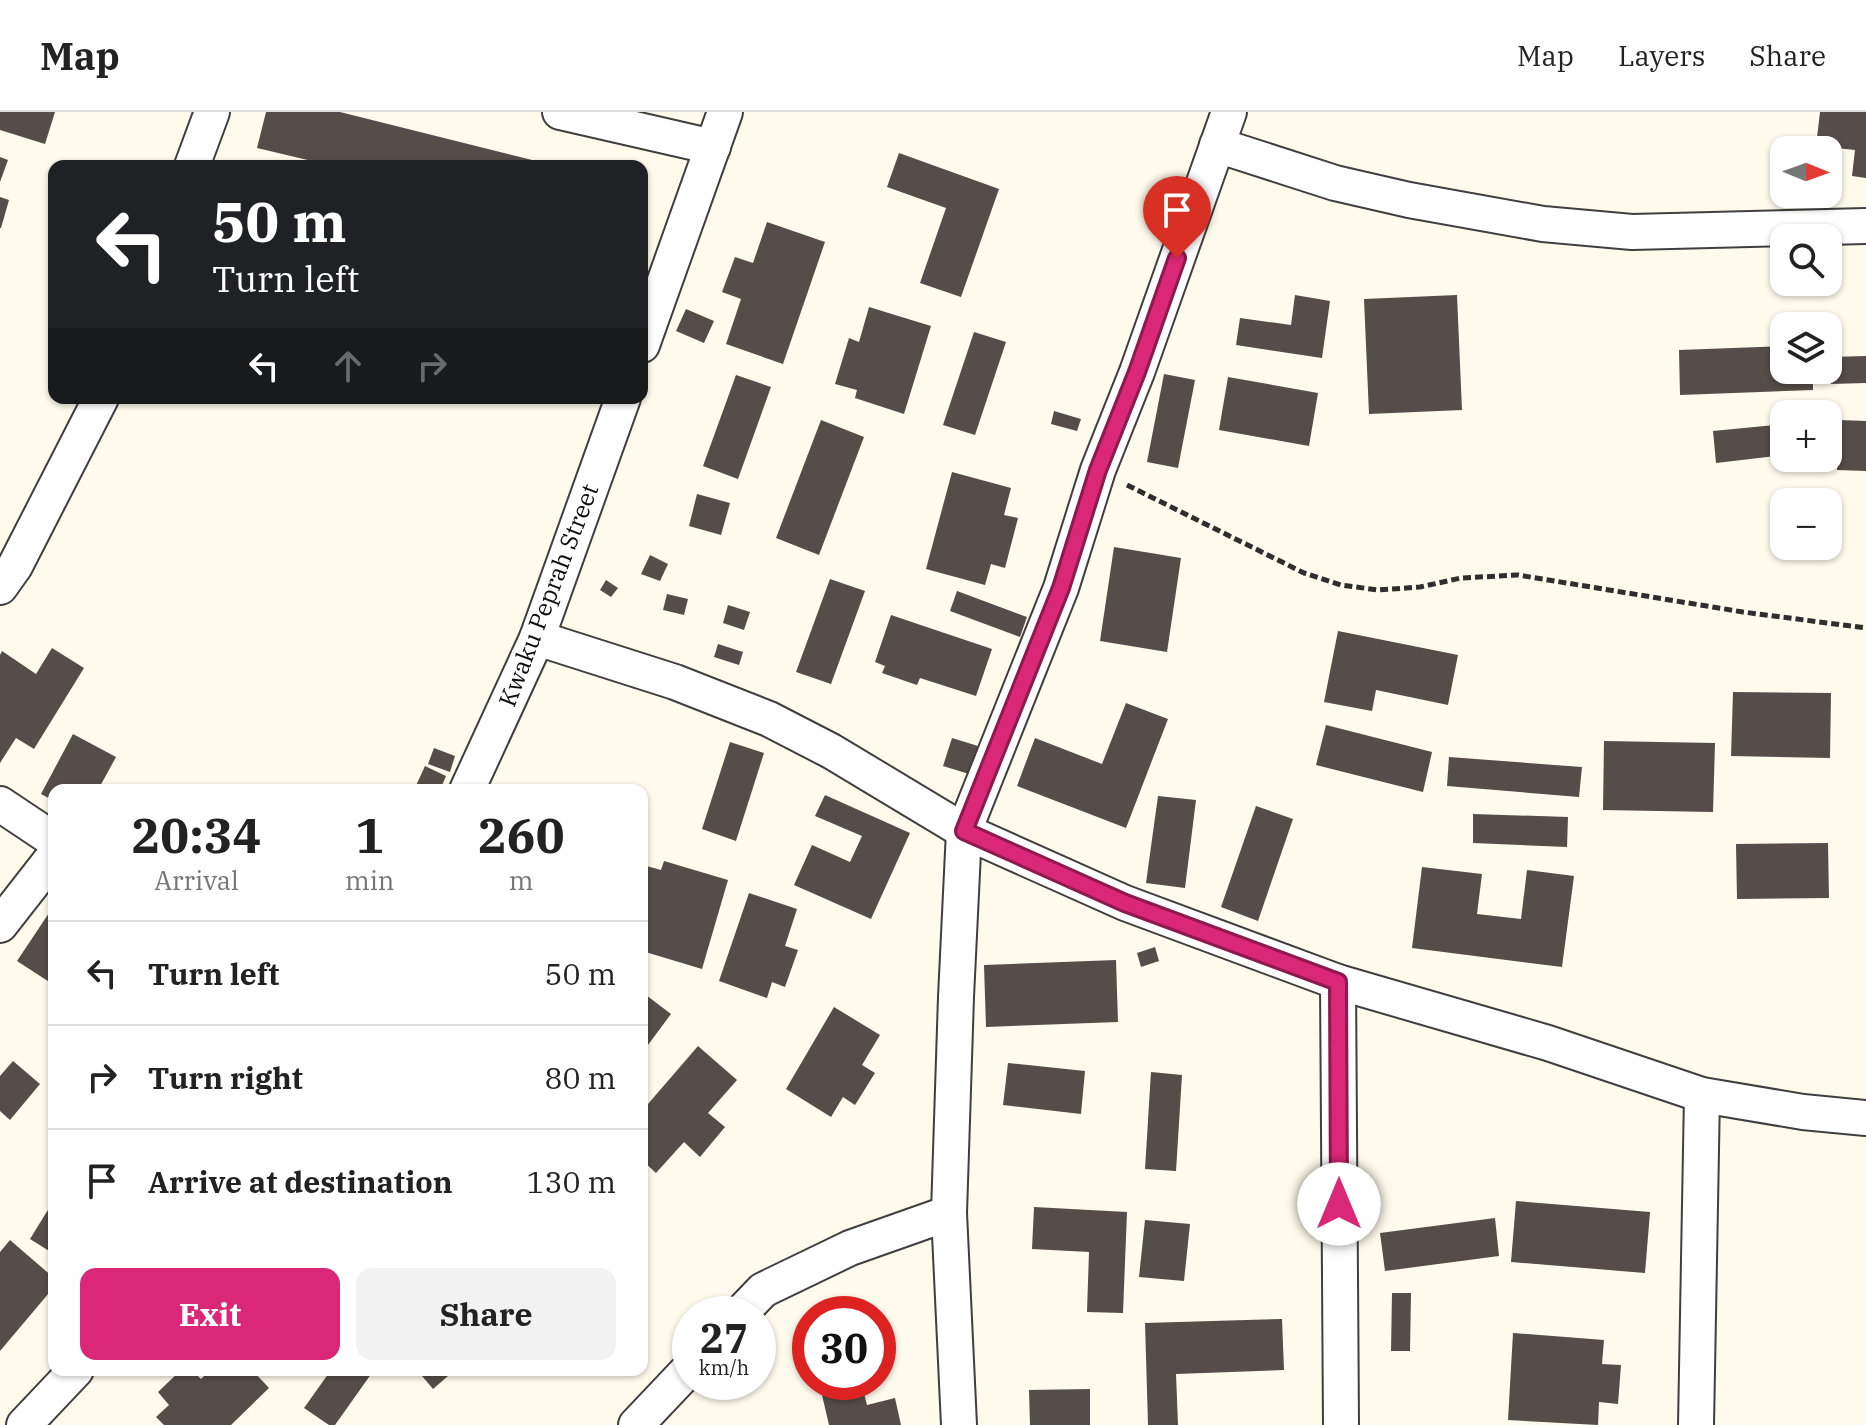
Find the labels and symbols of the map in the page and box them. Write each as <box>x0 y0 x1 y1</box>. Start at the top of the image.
north arrow <box>1770 136 1842 208</box>
pin <box>1143 176 1211 258</box>
street label: Kwaku Peprah Street <box>491 479 605 711</box>
position arrow <box>1297 1162 1381 1246</box>
speed limit sign: 30 <box>792 1296 896 1400</box>

